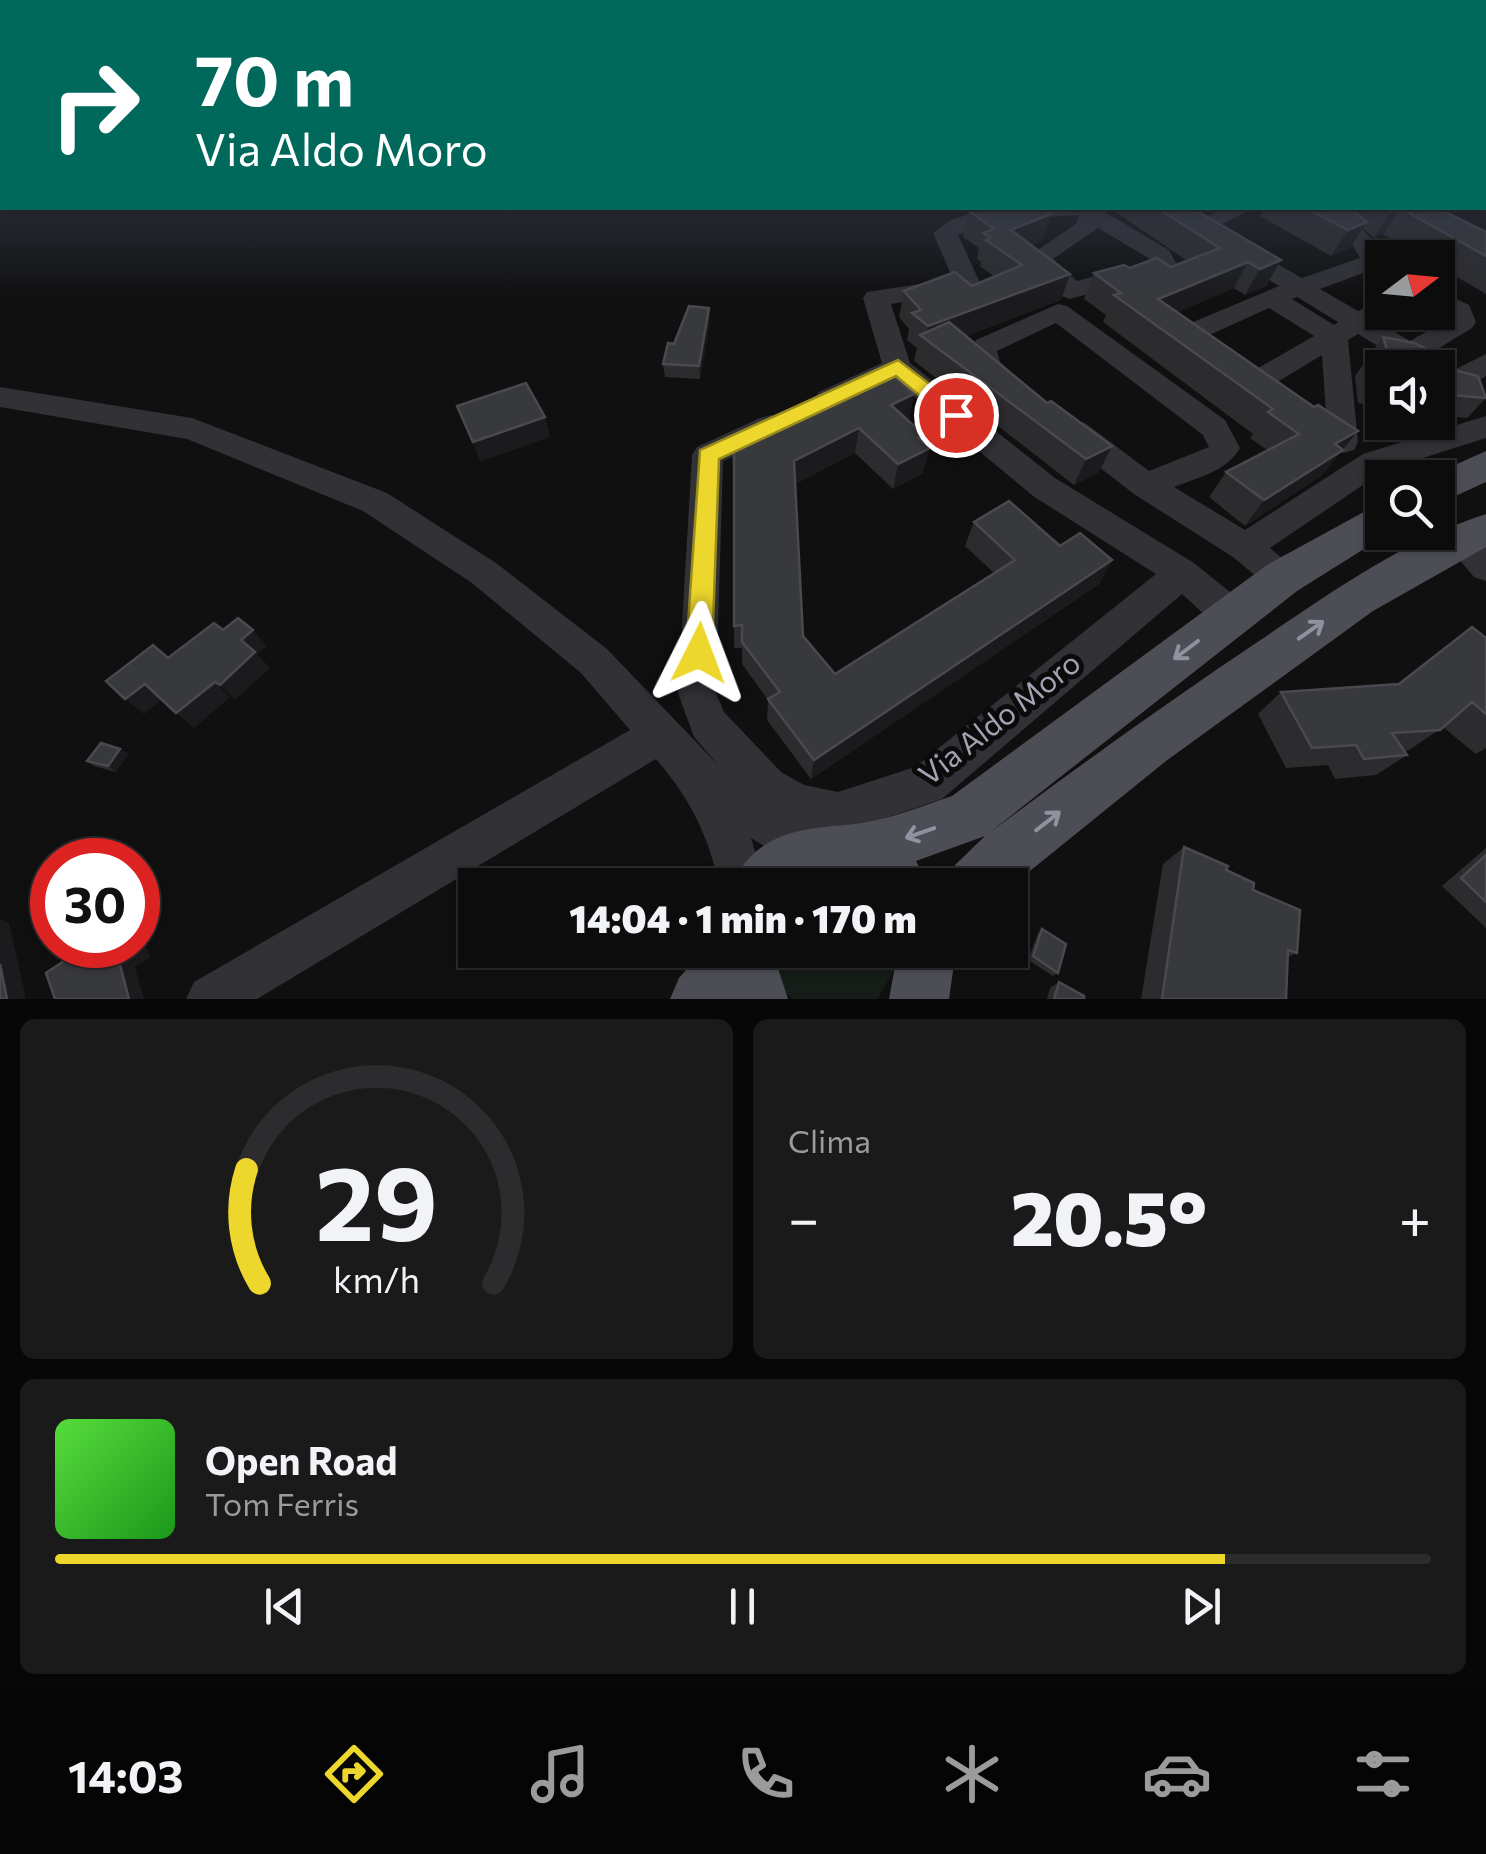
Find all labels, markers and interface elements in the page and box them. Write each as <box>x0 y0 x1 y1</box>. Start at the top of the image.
text: 70 m <box>195 35 354 120</box>
icon: right <box>30 40 160 170</box>
text: Via Aldo Moro <box>195 120 488 175</box>
north arrow <box>1365 240 1455 330</box>
map controls <box>1365 240 1455 550</box>
button: sound <box>1365 350 1455 440</box>
pin <box>914 373 999 458</box>
icon: arrive <box>929 388 984 443</box>
button: search <box>1365 460 1455 550</box>
position arrow <box>647 601 751 705</box>
one-way arrow <box>1297 620 1324 641</box>
one-way arrow <box>1173 639 1200 660</box>
street label: Via Aldo Moro <box>910 642 1087 792</box>
one-way arrow <box>1035 810 1061 832</box>
one-way arrow <box>905 826 937 844</box>
speed limit sign: 30 <box>30 838 160 968</box>
text: 14:04 · 1 min · 170 m <box>569 894 917 941</box>
text: Clima <box>788 1120 871 1160</box>
text: 29 <box>315 1135 438 1262</box>
text: 20.5° <box>1011 1170 1207 1261</box>
text: − <box>788 1183 819 1250</box>
text: + <box>1399 1183 1431 1250</box>
text: km/h <box>333 1257 420 1300</box>
text: Open Road <box>205 1436 398 1483</box>
text: Tom Ferris <box>205 1483 359 1523</box>
icon: previous <box>257 1579 312 1634</box>
icon: pause <box>715 1579 770 1634</box>
icon: next <box>1174 1579 1229 1634</box>
icon: directions <box>319 1739 389 1809</box>
icon: music <box>525 1739 595 1809</box>
icon: phone <box>731 1739 801 1809</box>
icon: climate <box>937 1739 1007 1809</box>
icon: car <box>1142 1739 1212 1809</box>
icon: filters <box>1348 1739 1418 1809</box>
text: 14:03 <box>68 1747 184 1802</box>

